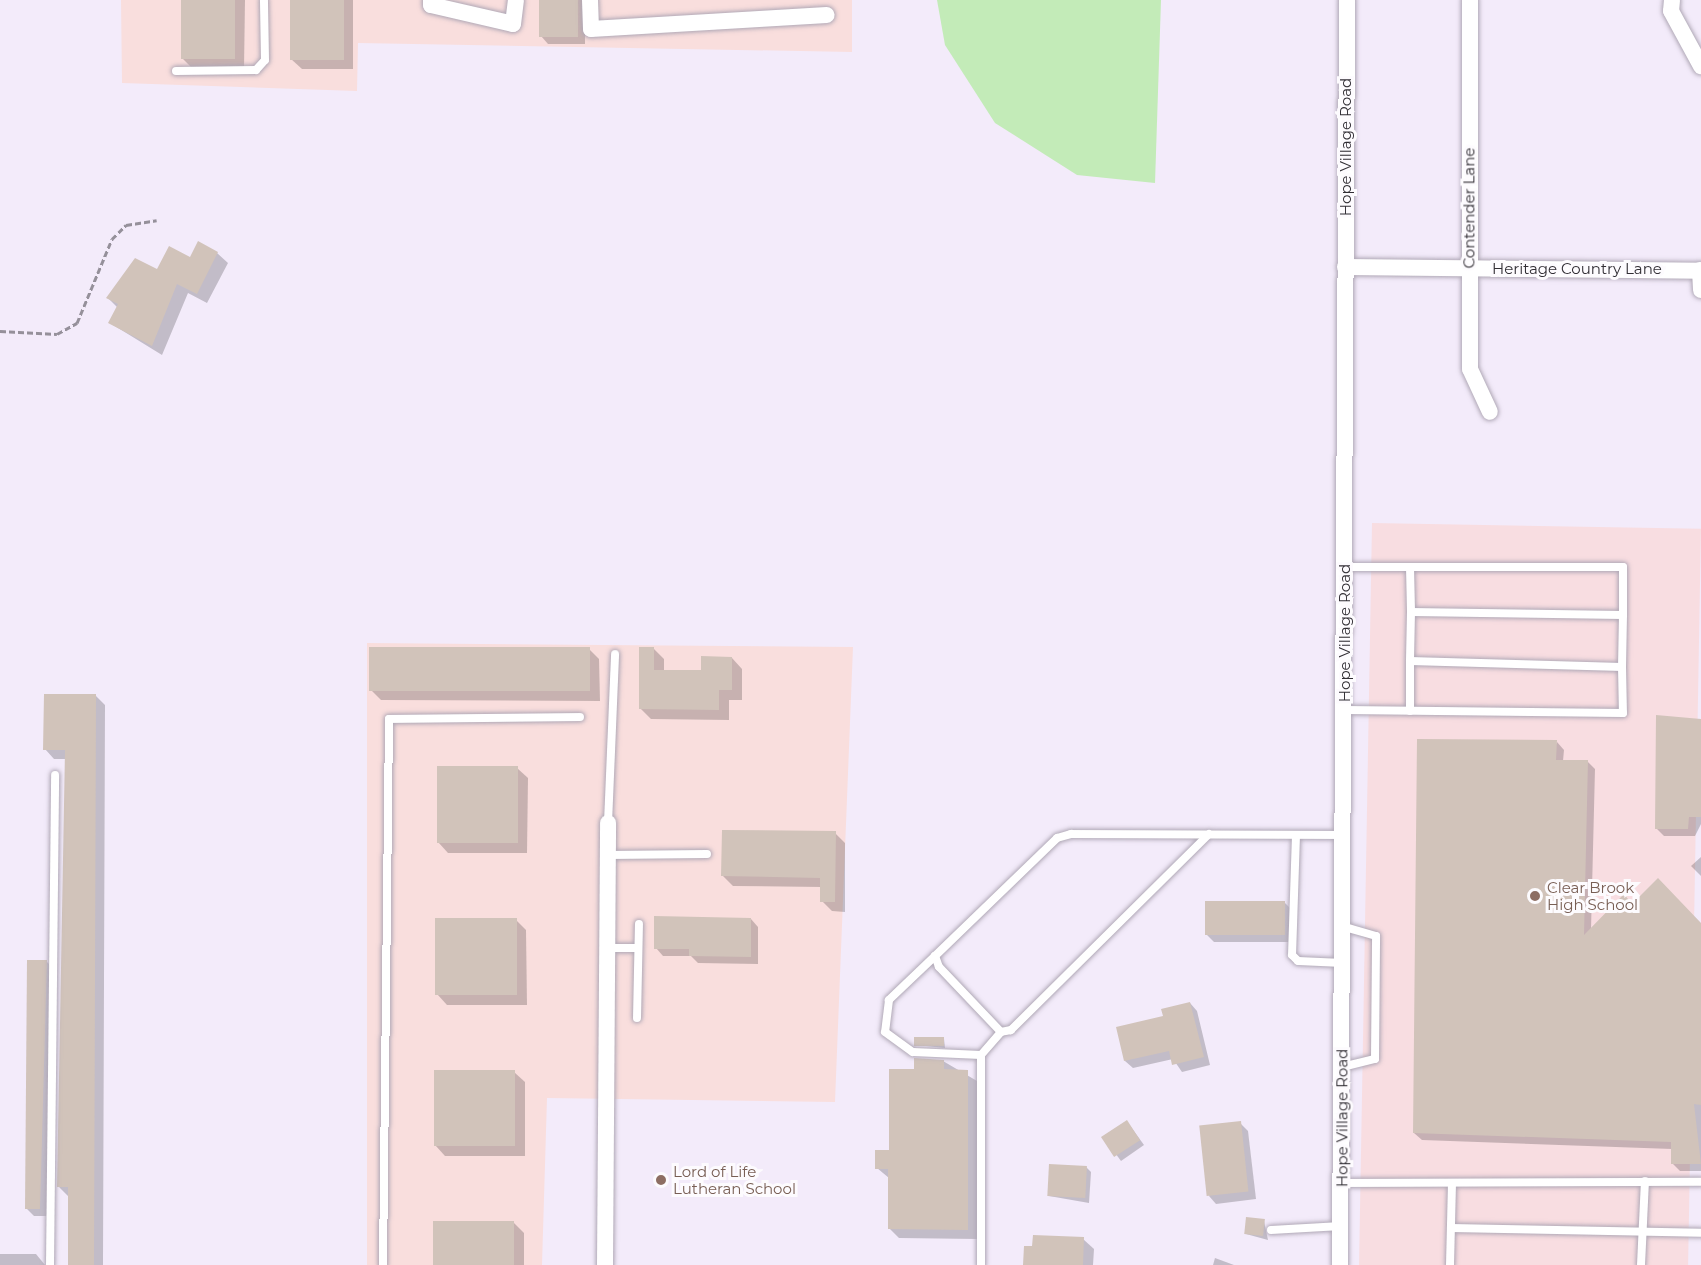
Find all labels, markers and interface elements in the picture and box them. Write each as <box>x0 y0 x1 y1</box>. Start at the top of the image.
street label: Hope Village Road <box>1337 78 1355 216</box>
street label: Contender Lane <box>1460 148 1478 268</box>
street label: Heritage Country Lane <box>1492 260 1662 278</box>
street label: Hope Village Road <box>1336 564 1354 702</box>
place label: Clear Brook High School <box>1547 878 1638 913</box>
marker: Clear Brook High School <box>1528 889 1542 903</box>
street label: Hope Village Road <box>1333 1049 1351 1187</box>
place label: Lord of Life Lutheran School <box>673 1162 796 1197</box>
marker: Lord of Life Lutheran School <box>654 1173 668 1187</box>

